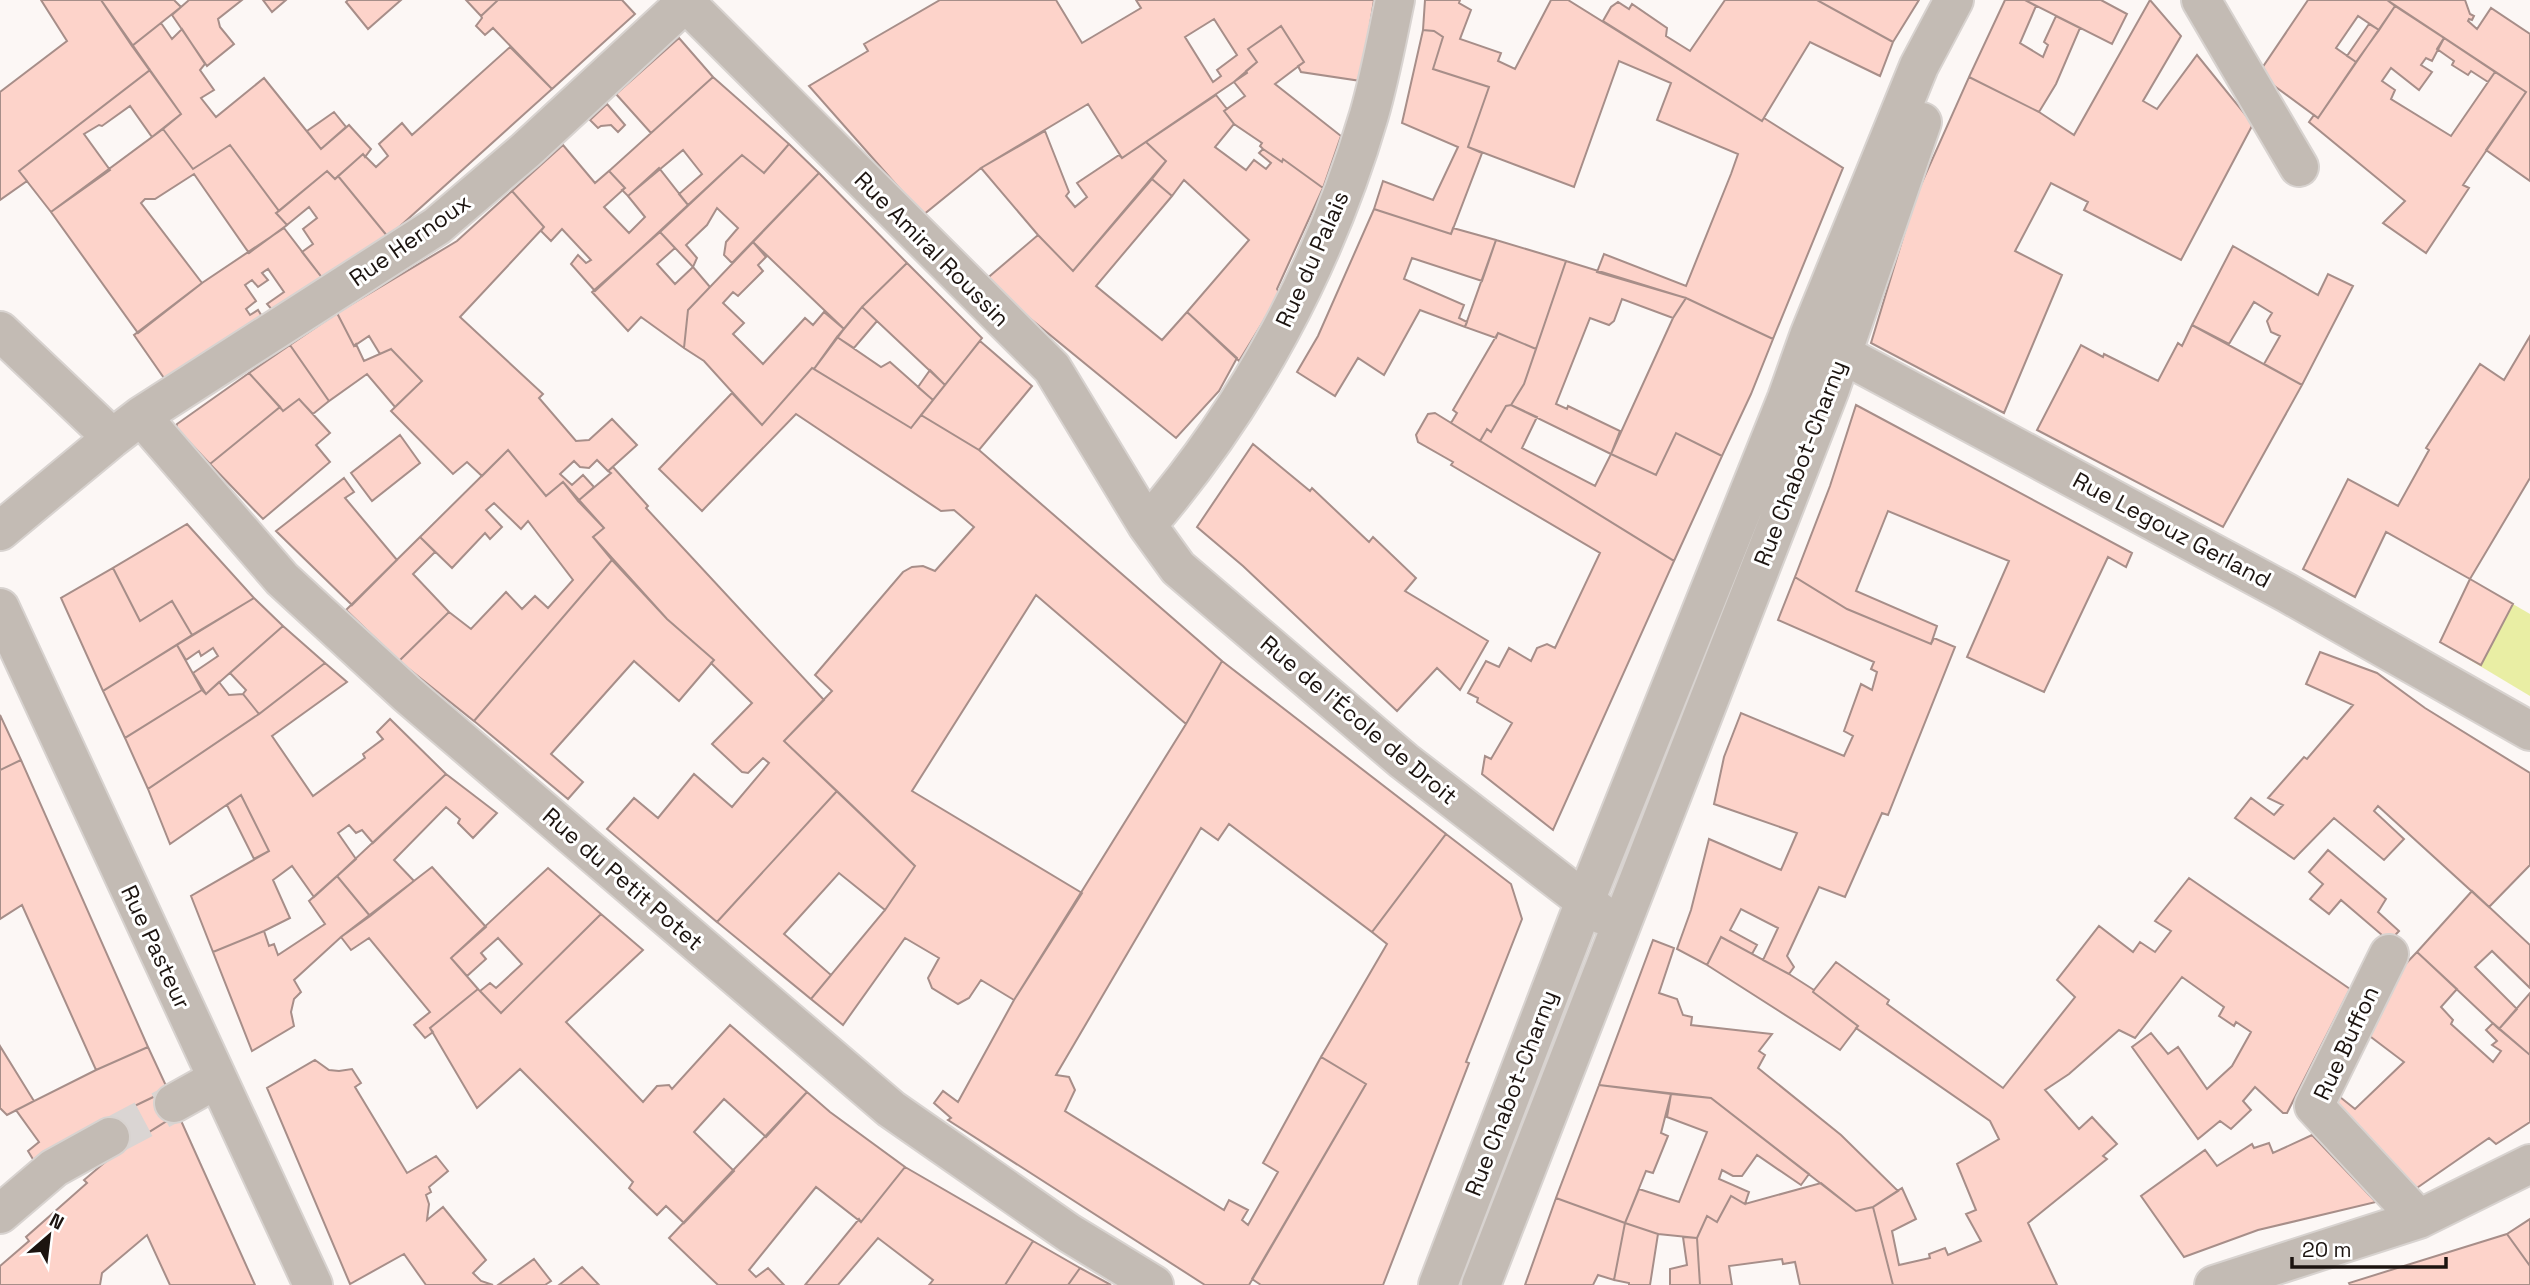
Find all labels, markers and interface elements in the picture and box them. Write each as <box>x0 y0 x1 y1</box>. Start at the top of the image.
street label: Rue Amiral Roussin <box>848 165 1016 333</box>
street label: Rue du Palais <box>1269 186 1355 332</box>
street label: Rue Hernoux <box>343 187 477 293</box>
street label: Rue Chabot-Charny <box>1747 356 1853 570</box>
street label: Rue Legouz Gerland <box>2068 465 2276 595</box>
street label: Rue de l'École de Droit <box>1254 629 1464 811</box>
street label: Rue du Petit Potet <box>536 801 710 957</box>
street label: Rue Pasteur <box>114 880 198 1014</box>
street label: Rue Buffon <box>2306 981 2386 1105</box>
street label: Rue Chabot-Charny <box>1458 986 1564 1200</box>
north arrow <box>14 1201 84 1271</box>
text: N <box>45 1207 68 1235</box>
scale bar <box>2292 1226 2446 1270</box>
text: 20 m <box>2302 1236 2352 1263</box>

